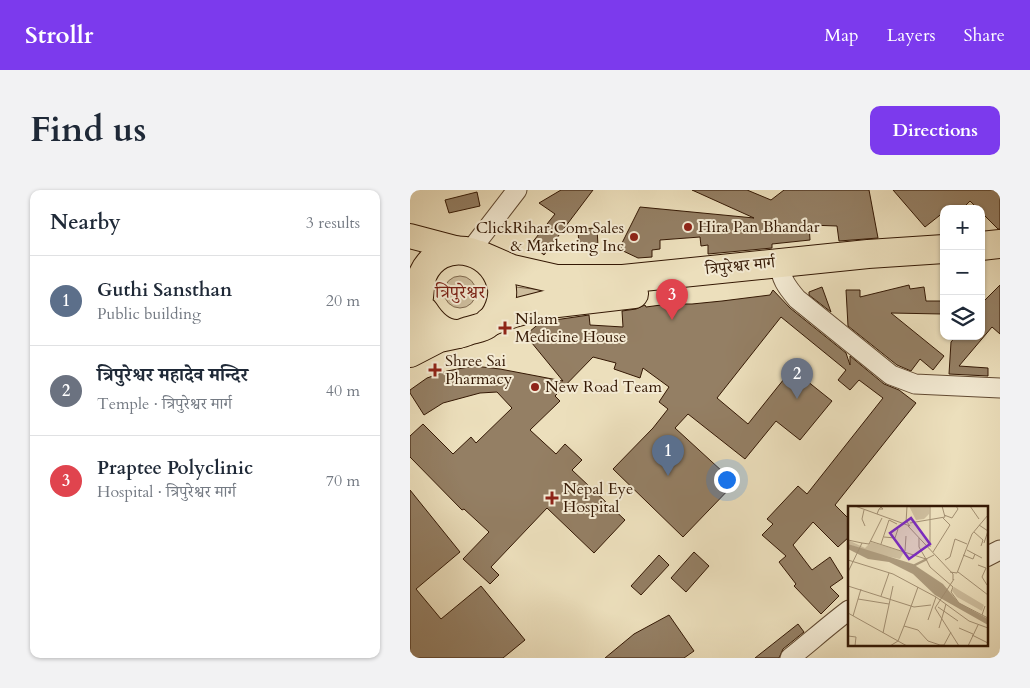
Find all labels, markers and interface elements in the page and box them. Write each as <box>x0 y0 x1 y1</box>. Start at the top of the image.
text: Strollr <box>25 19 93 52</box>
text: Map <box>824 23 859 48</box>
text: Layers <box>887 23 936 48</box>
text: Share <box>964 23 1005 48</box>
text: Find us <box>30 106 146 154</box>
button: Directions <box>870 106 1000 155</box>
map controls <box>940 205 985 340</box>
button: + <box>940 205 985 250</box>
text: Nearby <box>50 208 121 237</box>
text: 3 results <box>306 212 360 234</box>
place label: Hira Pan Bhandar <box>698 216 820 238</box>
place label: ClickRihar.Com Sales & Marketing Inc <box>476 217 624 257</box>
marker: Hira Pan Bhandar <box>682 221 694 233</box>
marker: ClickRihar.Com Sales & Marketing Inc <box>628 231 640 243</box>
button: − <box>940 250 985 295</box>
street label: त्रिपुरेश्वर मार्ग <box>703 251 777 281</box>
text: Guthi Sansthan <box>97 277 232 303</box>
pin: 3 <box>656 279 688 320</box>
district label: त्रिपुरेश्वर <box>434 280 486 305</box>
text: 1 <box>62 290 70 312</box>
text: 20 m <box>326 290 360 312</box>
button: layers <box>940 295 985 340</box>
text: Public building <box>97 303 201 325</box>
place label: Nilam Medicine House <box>515 308 626 348</box>
marker: Nilam Medicine House <box>499 322 511 334</box>
place label: Shree Sai Pharmacy <box>445 350 513 390</box>
pin: 2 <box>781 358 813 399</box>
text: त्रिपुरेश्वर महादेव मन्दिर <box>97 362 248 388</box>
marker: Shree Sai Pharmacy <box>429 364 441 376</box>
place label: New Road Team <box>545 376 662 398</box>
text: 2 <box>62 380 70 402</box>
text: 40 m <box>326 380 360 402</box>
marker: New Road Team <box>529 381 541 393</box>
text: Temple · त्रिपुरेश्वर मार्ग <box>97 393 232 415</box>
pin: 1 <box>652 435 684 476</box>
text: Praptee Polyclinic <box>97 455 253 481</box>
your location <box>714 467 740 493</box>
text: 3 <box>62 470 70 492</box>
text: 70 m <box>326 470 360 492</box>
place label: Nepal Eye Hospital <box>563 478 633 518</box>
text: Hospital · त्रिपुरेश्वर मार्ग <box>97 481 236 503</box>
marker: Nepal Eye Hospital <box>545 491 559 505</box>
inset map <box>848 506 988 646</box>

